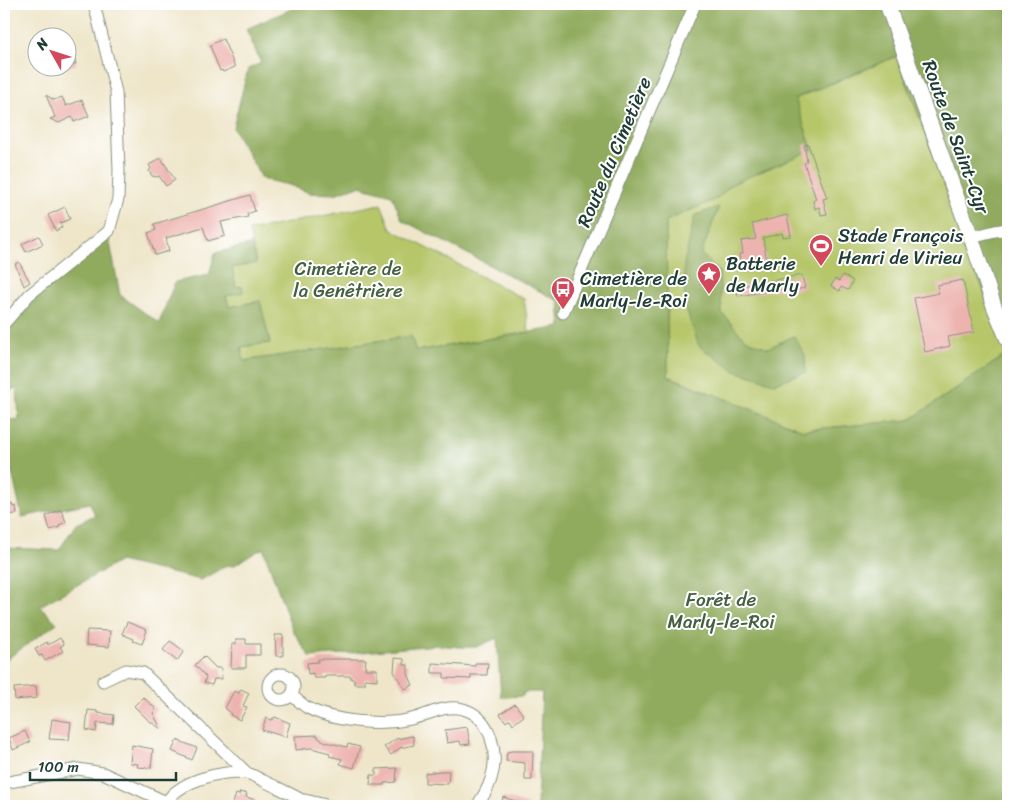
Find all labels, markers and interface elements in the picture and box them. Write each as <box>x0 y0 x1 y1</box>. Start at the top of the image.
north arrow <box>28 28 78 78</box>
text: N <box>29 32 55 57</box>
street label: Route de Saint-Cyr <box>913 55 1000 220</box>
street label: Route du Cimetière <box>567 71 661 232</box>
place label: Stade François Henri de Virieu <box>838 219 964 274</box>
sports icon: Stade François Henri de Virieu <box>808 233 834 267</box>
place label: Batterie de Marly <box>726 247 799 302</box>
park label: Cimetière de la Genêtrière <box>293 252 403 307</box>
place icon: Batterie de Marly <box>696 261 722 295</box>
place label: Cimetière de Marly-le-Roi <box>580 262 688 317</box>
bus stop icon: Cimetière de Marly-le-Roi <box>550 276 576 310</box>
park label: Forêt de Marly-le-Roi <box>668 583 775 638</box>
scale bar <box>30 750 176 782</box>
text: 100 m <box>38 754 79 780</box>

